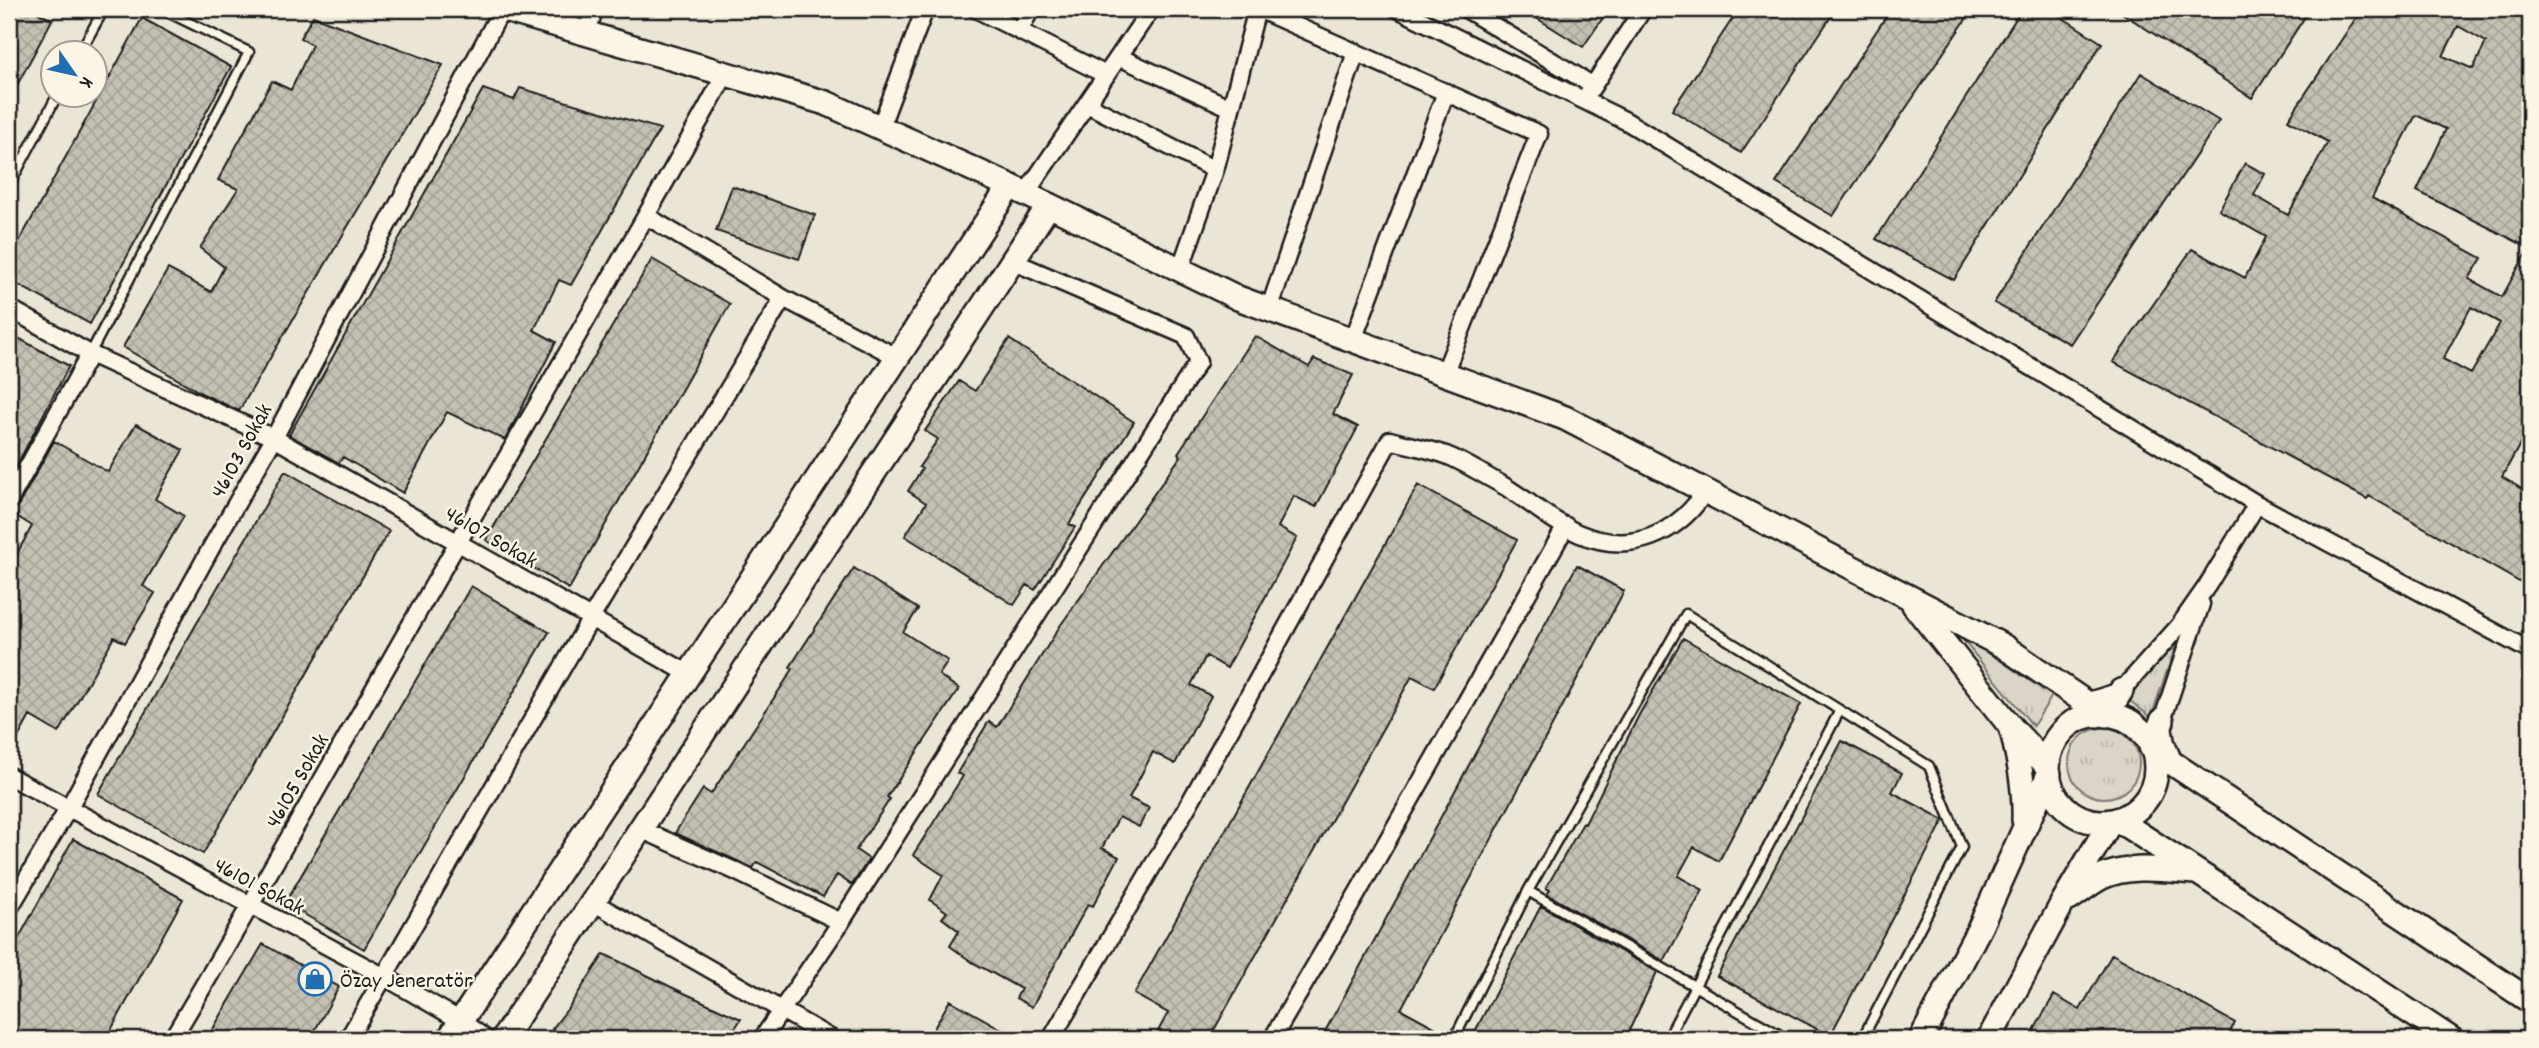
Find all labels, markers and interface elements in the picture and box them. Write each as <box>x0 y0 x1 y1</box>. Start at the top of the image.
north arrow <box>38 38 108 108</box>
text: K <box>71 70 99 93</box>
street label: 46103 Sokak <box>203 398 283 505</box>
street label: 46107 Sokak <box>438 499 543 579</box>
street label: 46105 Sokak <box>259 728 339 835</box>
street label: 46101 Sokak <box>207 850 310 926</box>
shop icon: Özay Jeneratör <box>296 960 334 998</box>
place label: Özay Jeneratör <box>340 966 473 999</box>

